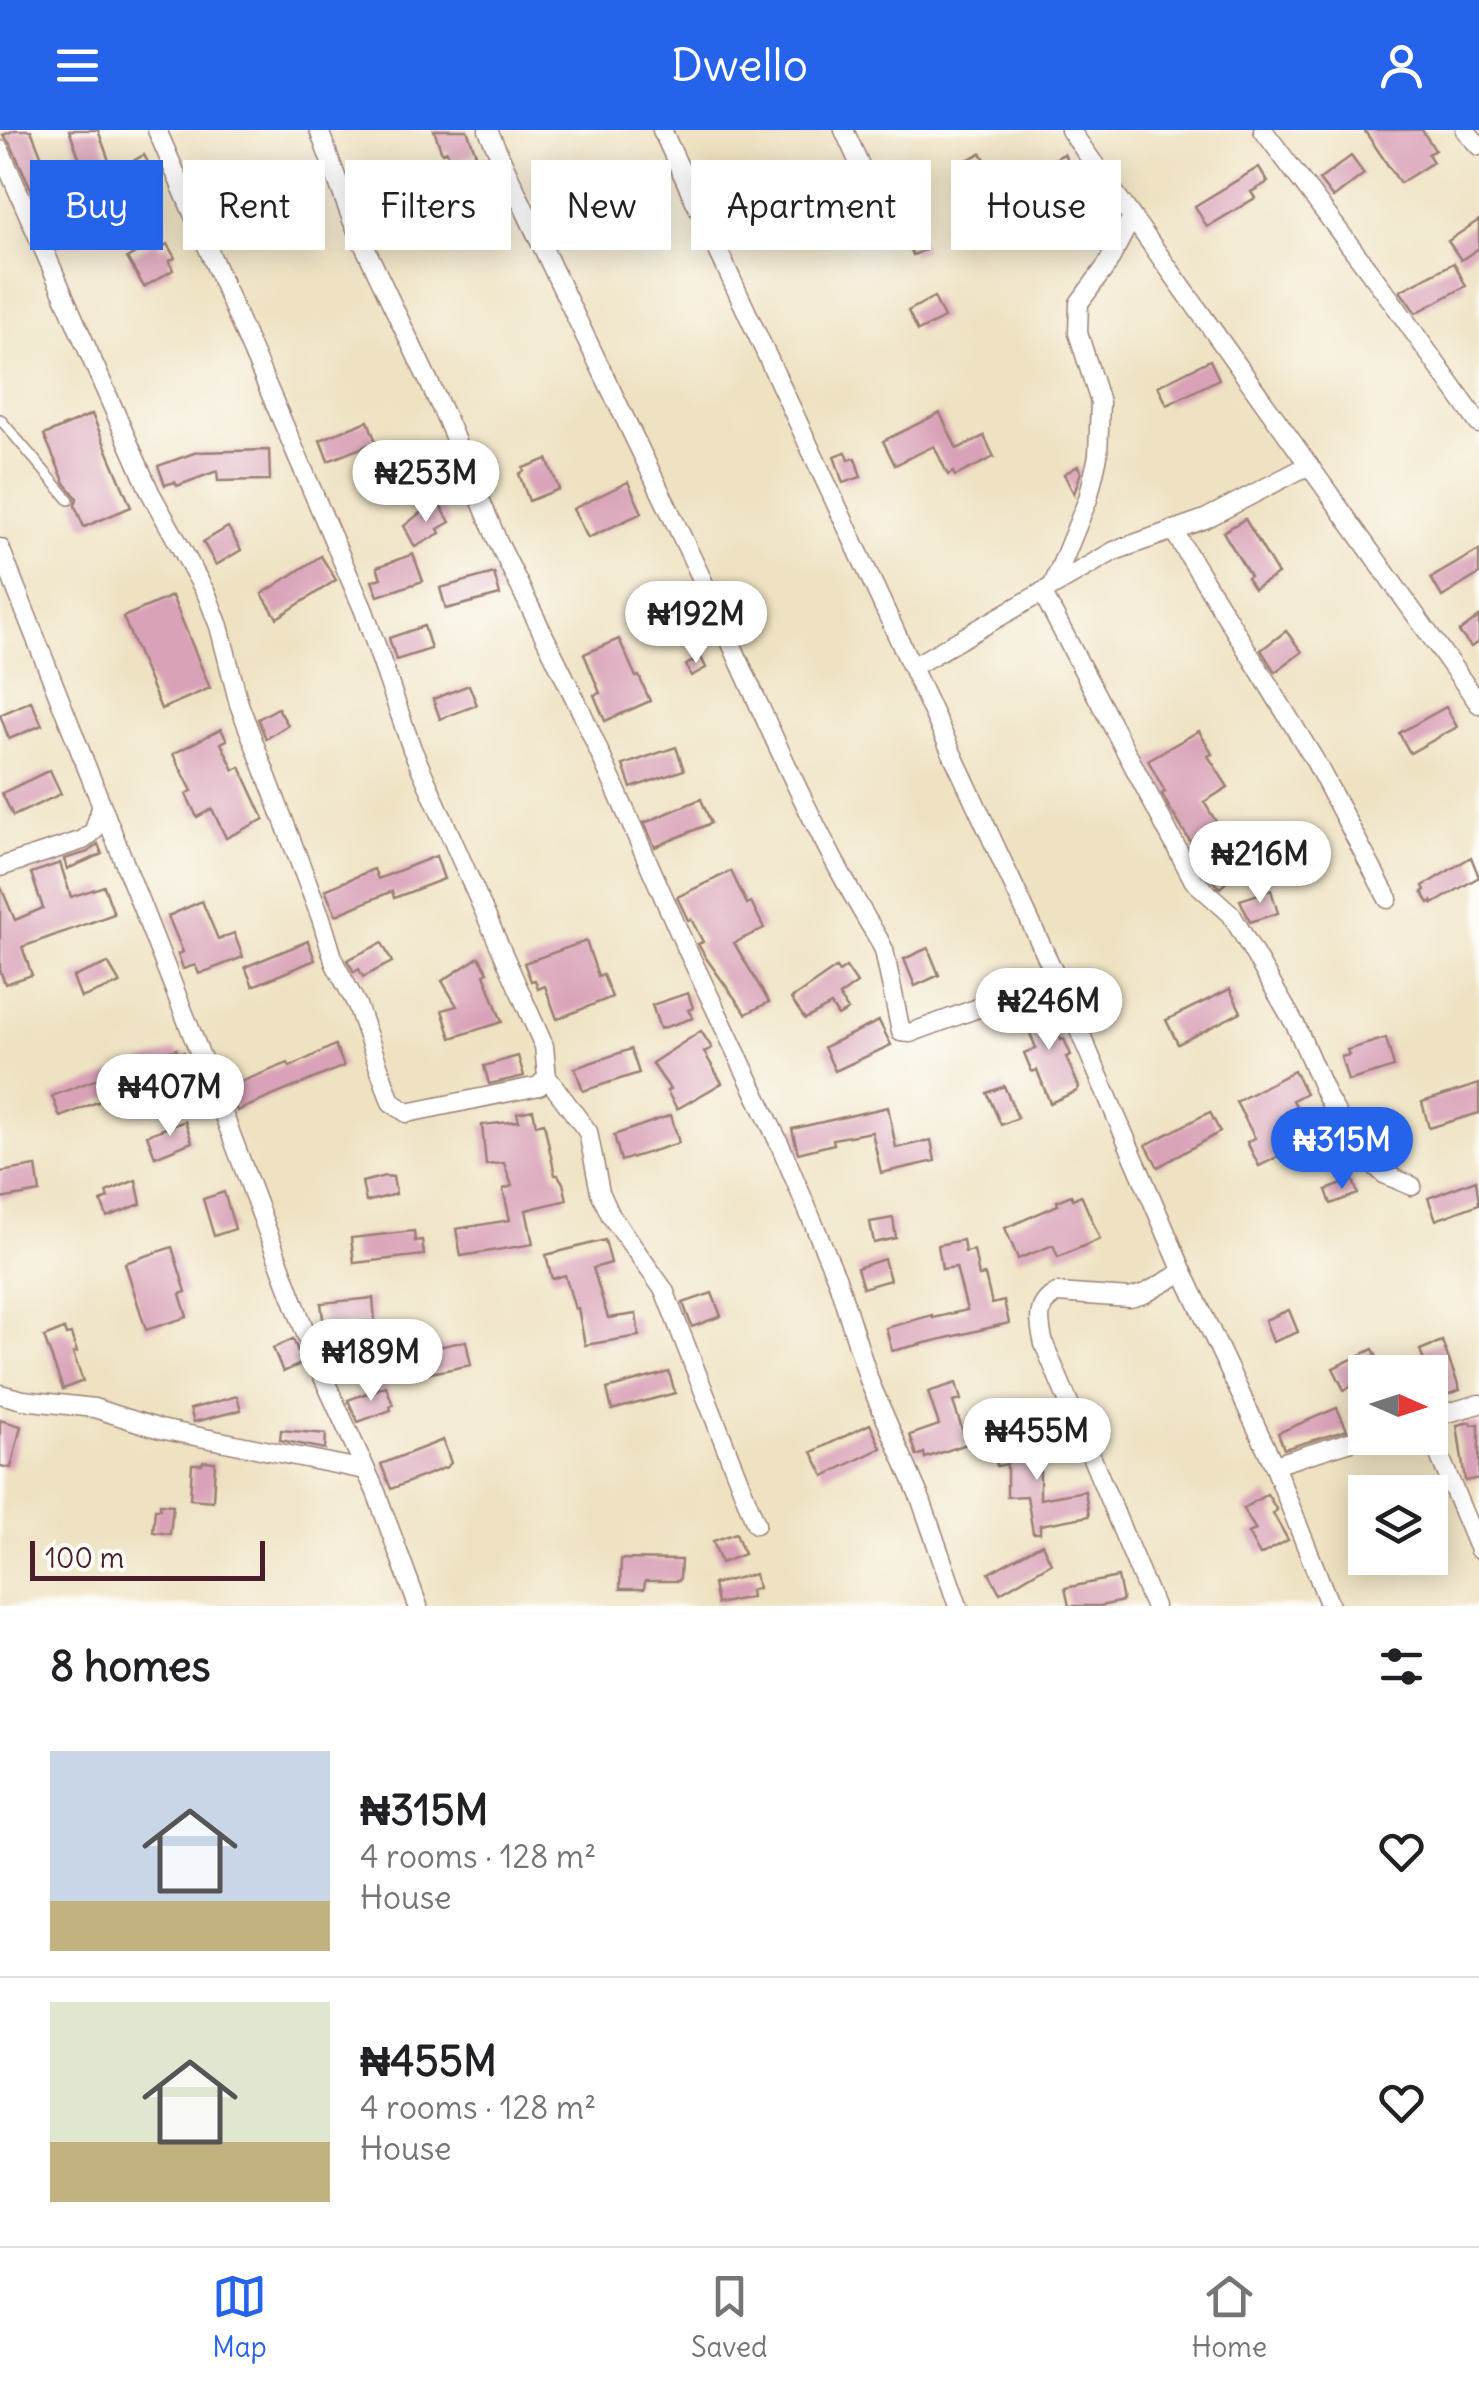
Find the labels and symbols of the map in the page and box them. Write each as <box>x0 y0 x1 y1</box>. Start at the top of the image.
pin: ₦253M <box>356 440 496 525</box>
pin: ₦192M <box>626 581 766 666</box>
pin: ₦216M <box>1190 821 1330 906</box>
pin: ₦246M <box>979 968 1119 1053</box>
pin: ₦407M <box>100 1054 240 1139</box>
pin: ₦315M <box>1272 1107 1412 1192</box>
pin: ₦189M <box>301 1319 441 1404</box>
north arrow <box>1348 1355 1448 1455</box>
pin: ₦455M <box>967 1398 1107 1483</box>
scale bar <box>30 1536 265 1580</box>

